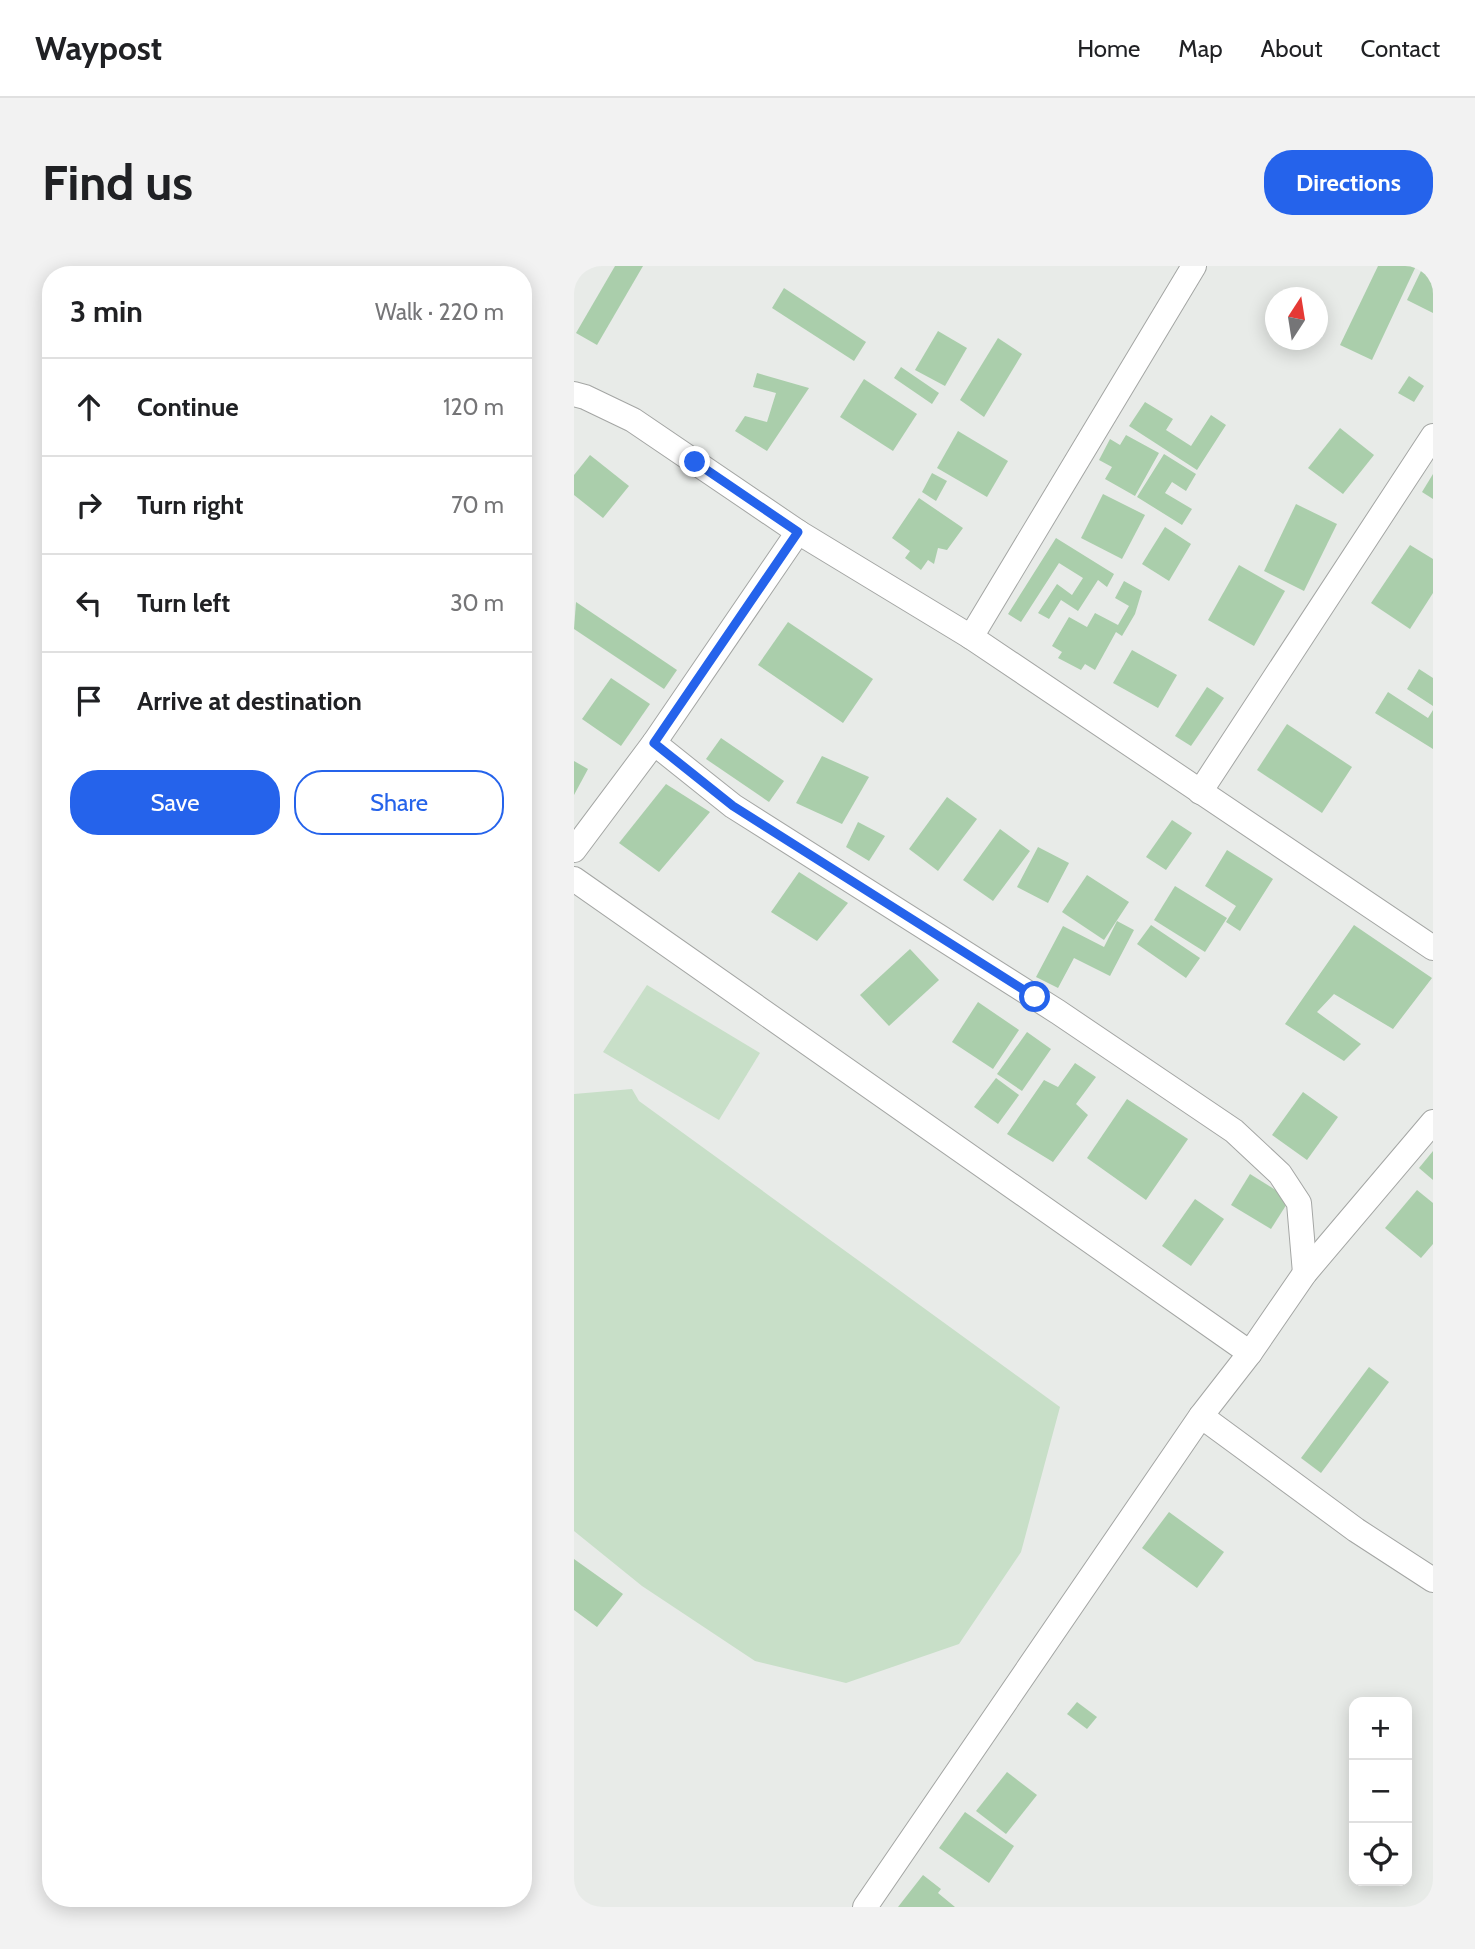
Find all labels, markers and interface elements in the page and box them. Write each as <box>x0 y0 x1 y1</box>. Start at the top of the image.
text: Waypost <box>35 28 162 68</box>
text: Home <box>1077 34 1140 63</box>
text: Map <box>1178 34 1223 63</box>
text: About <box>1261 34 1323 63</box>
text: Contact <box>1361 34 1440 63</box>
button: Directions <box>1264 150 1433 215</box>
text: Find us <box>42 153 193 212</box>
north arrow <box>1265 287 1328 350</box>
text: 3 min <box>70 293 143 330</box>
text: Walk · 220 m <box>375 298 504 326</box>
icon: ahead <box>70 388 108 426</box>
text: Continue <box>137 391 239 423</box>
text: 120 m <box>443 393 504 421</box>
route end <box>679 446 710 477</box>
icon: right <box>70 486 108 524</box>
text: Turn right <box>137 489 243 521</box>
text: 70 m <box>451 491 504 519</box>
icon: left <box>70 584 108 622</box>
text: Turn left <box>137 587 230 619</box>
text: 30 m <box>450 589 504 617</box>
icon: arrive <box>70 682 108 720</box>
text: Arrive at destination <box>137 685 362 717</box>
button: Save <box>70 770 280 835</box>
button: Share <box>294 770 504 835</box>
route start <box>1019 981 1050 1012</box>
map controls <box>1349 1697 1412 1886</box>
button: + <box>1349 1697 1412 1760</box>
button: − <box>1349 1760 1412 1823</box>
button: locate <box>1349 1823 1412 1886</box>

